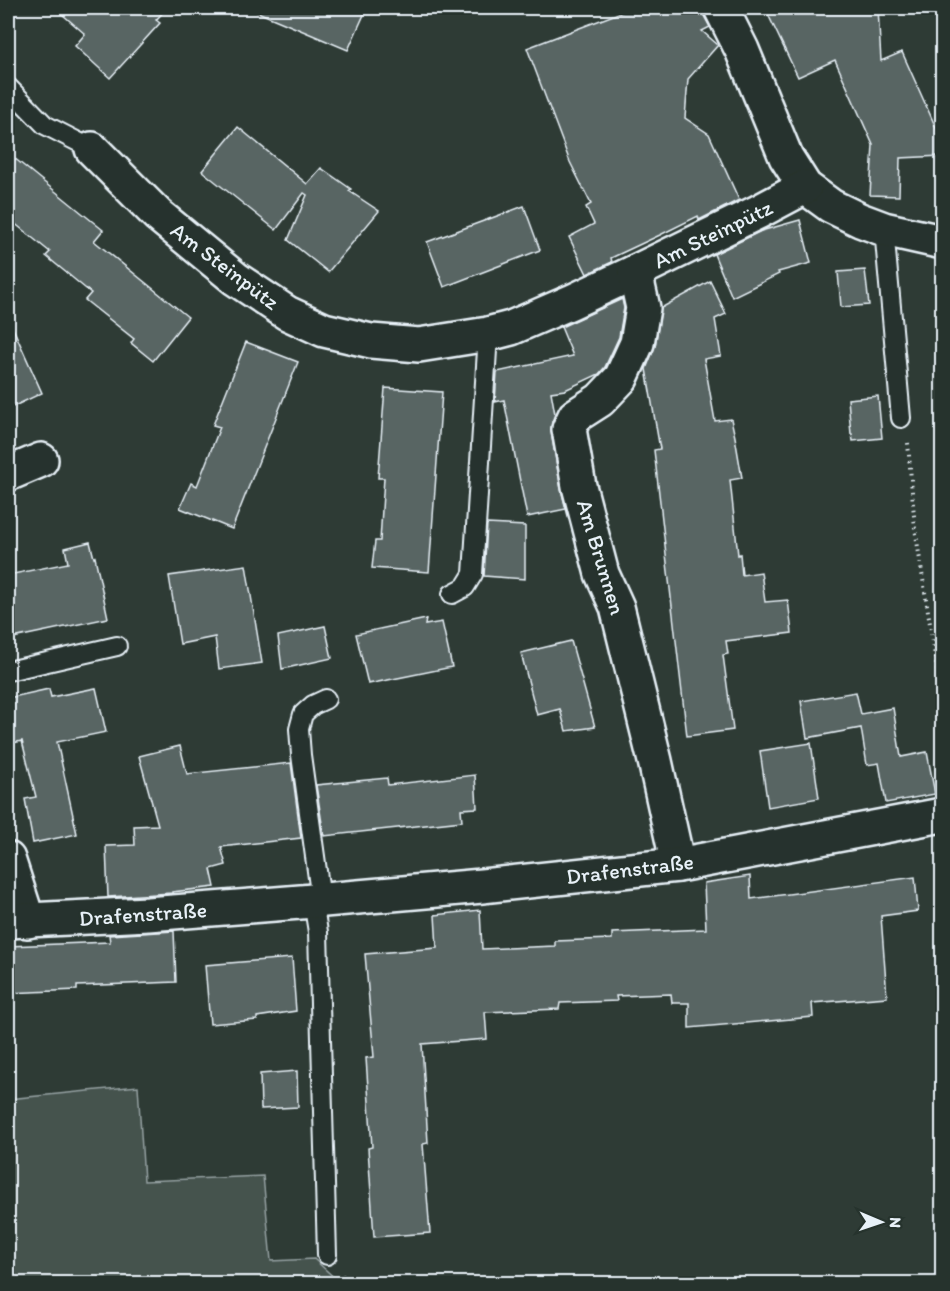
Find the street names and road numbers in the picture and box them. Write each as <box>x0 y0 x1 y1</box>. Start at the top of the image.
street label: Am Steinpütz <box>649 194 777 274</box>
street label: Am Steinpütz <box>165 216 285 316</box>
street label: Am Brunnen <box>571 496 631 618</box>
street label: Drafenstraße <box>565 848 695 890</box>
street label: Drafenstraße <box>78 896 208 932</box>

